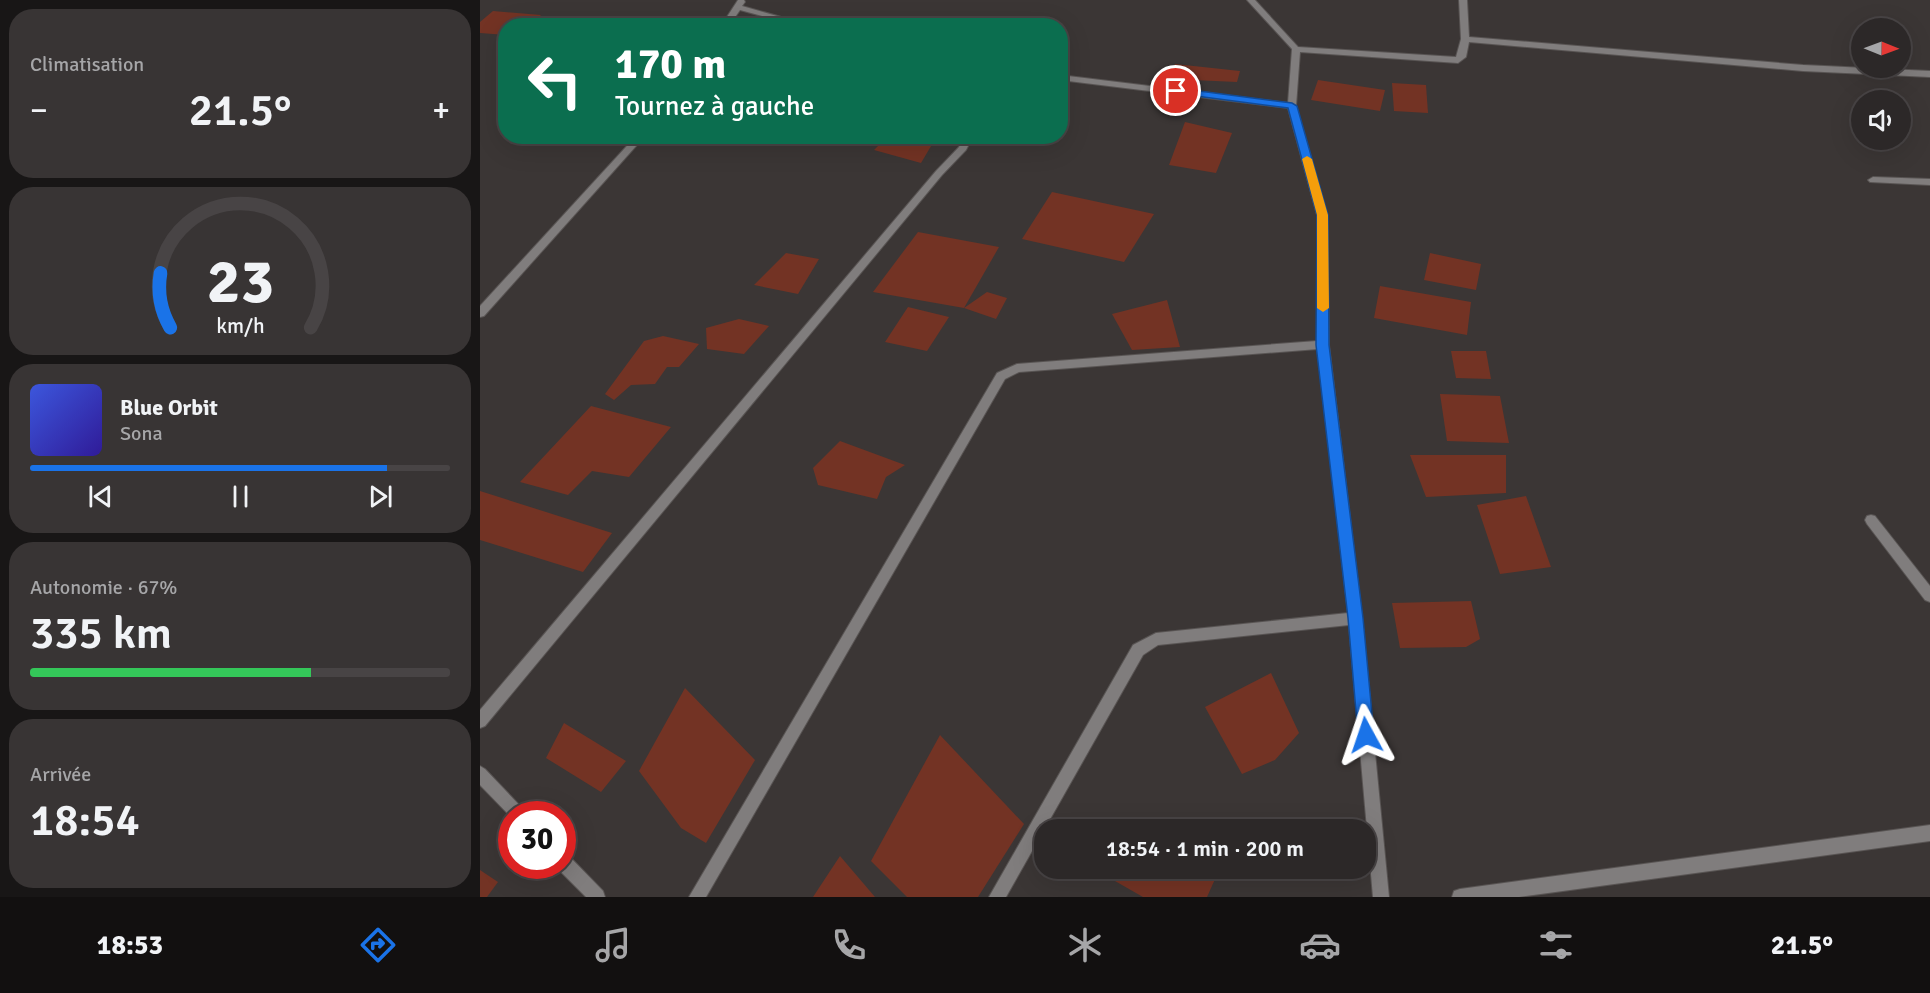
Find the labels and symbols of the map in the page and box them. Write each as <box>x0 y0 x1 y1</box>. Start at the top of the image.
north arrow <box>1851 18 1911 78</box>
pin <box>1150 65 1201 116</box>
position arrow <box>1334 703 1398 767</box>
speed limit sign: 30 <box>498 801 576 879</box>

